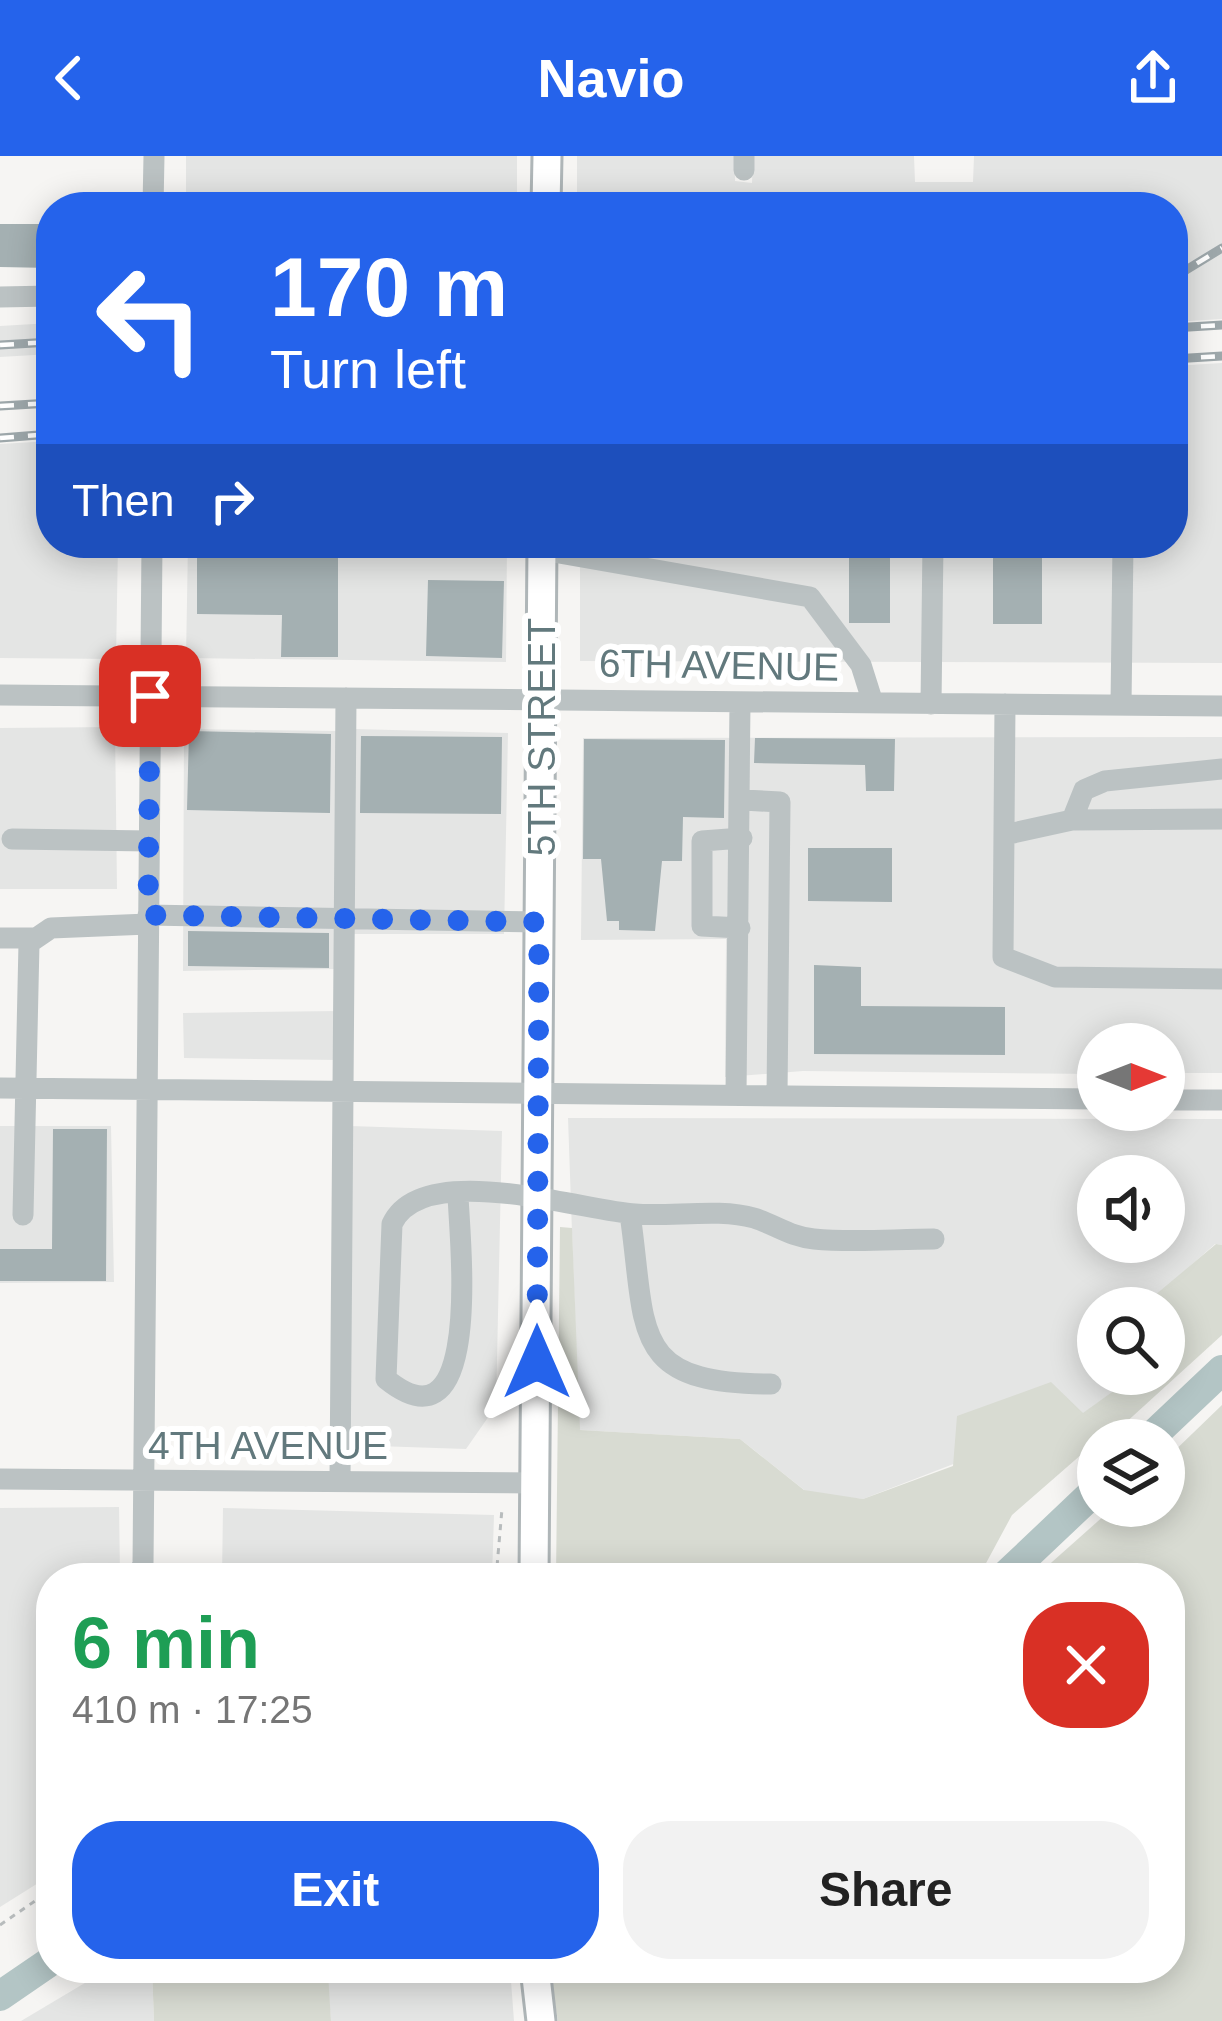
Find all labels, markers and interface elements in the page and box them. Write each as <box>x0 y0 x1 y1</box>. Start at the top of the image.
icon: back <box>36 45 102 111</box>
icon: share <box>1120 45 1186 111</box>
text: Navio <box>537 48 685 108</box>
icon: left <box>72 240 228 396</box>
text: 170 m <box>270 240 508 334</box>
text: Turn left <box>270 339 466 399</box>
icon: right <box>199 468 265 534</box>
text: Then <box>72 475 175 526</box>
street label: 5TH STREET <box>520 618 563 856</box>
street label: 6TH AVENUE <box>599 641 839 689</box>
pin <box>99 645 201 747</box>
icon: arrive <box>117 663 183 729</box>
north arrow <box>1077 1023 1185 1131</box>
map controls <box>1077 1023 1185 1527</box>
button: sound <box>1077 1155 1185 1263</box>
button: search <box>1077 1287 1185 1395</box>
position arrow <box>474 1299 600 1425</box>
button: layers <box>1077 1419 1185 1527</box>
street label: 4TH AVENUE <box>148 1424 388 1467</box>
button: close <box>1023 1602 1149 1728</box>
text: 6 min <box>72 1603 260 1683</box>
text: 410 m · 17:25 <box>72 1688 313 1731</box>
button: Exit <box>72 1821 599 1959</box>
button: Share <box>623 1821 1149 1959</box>

